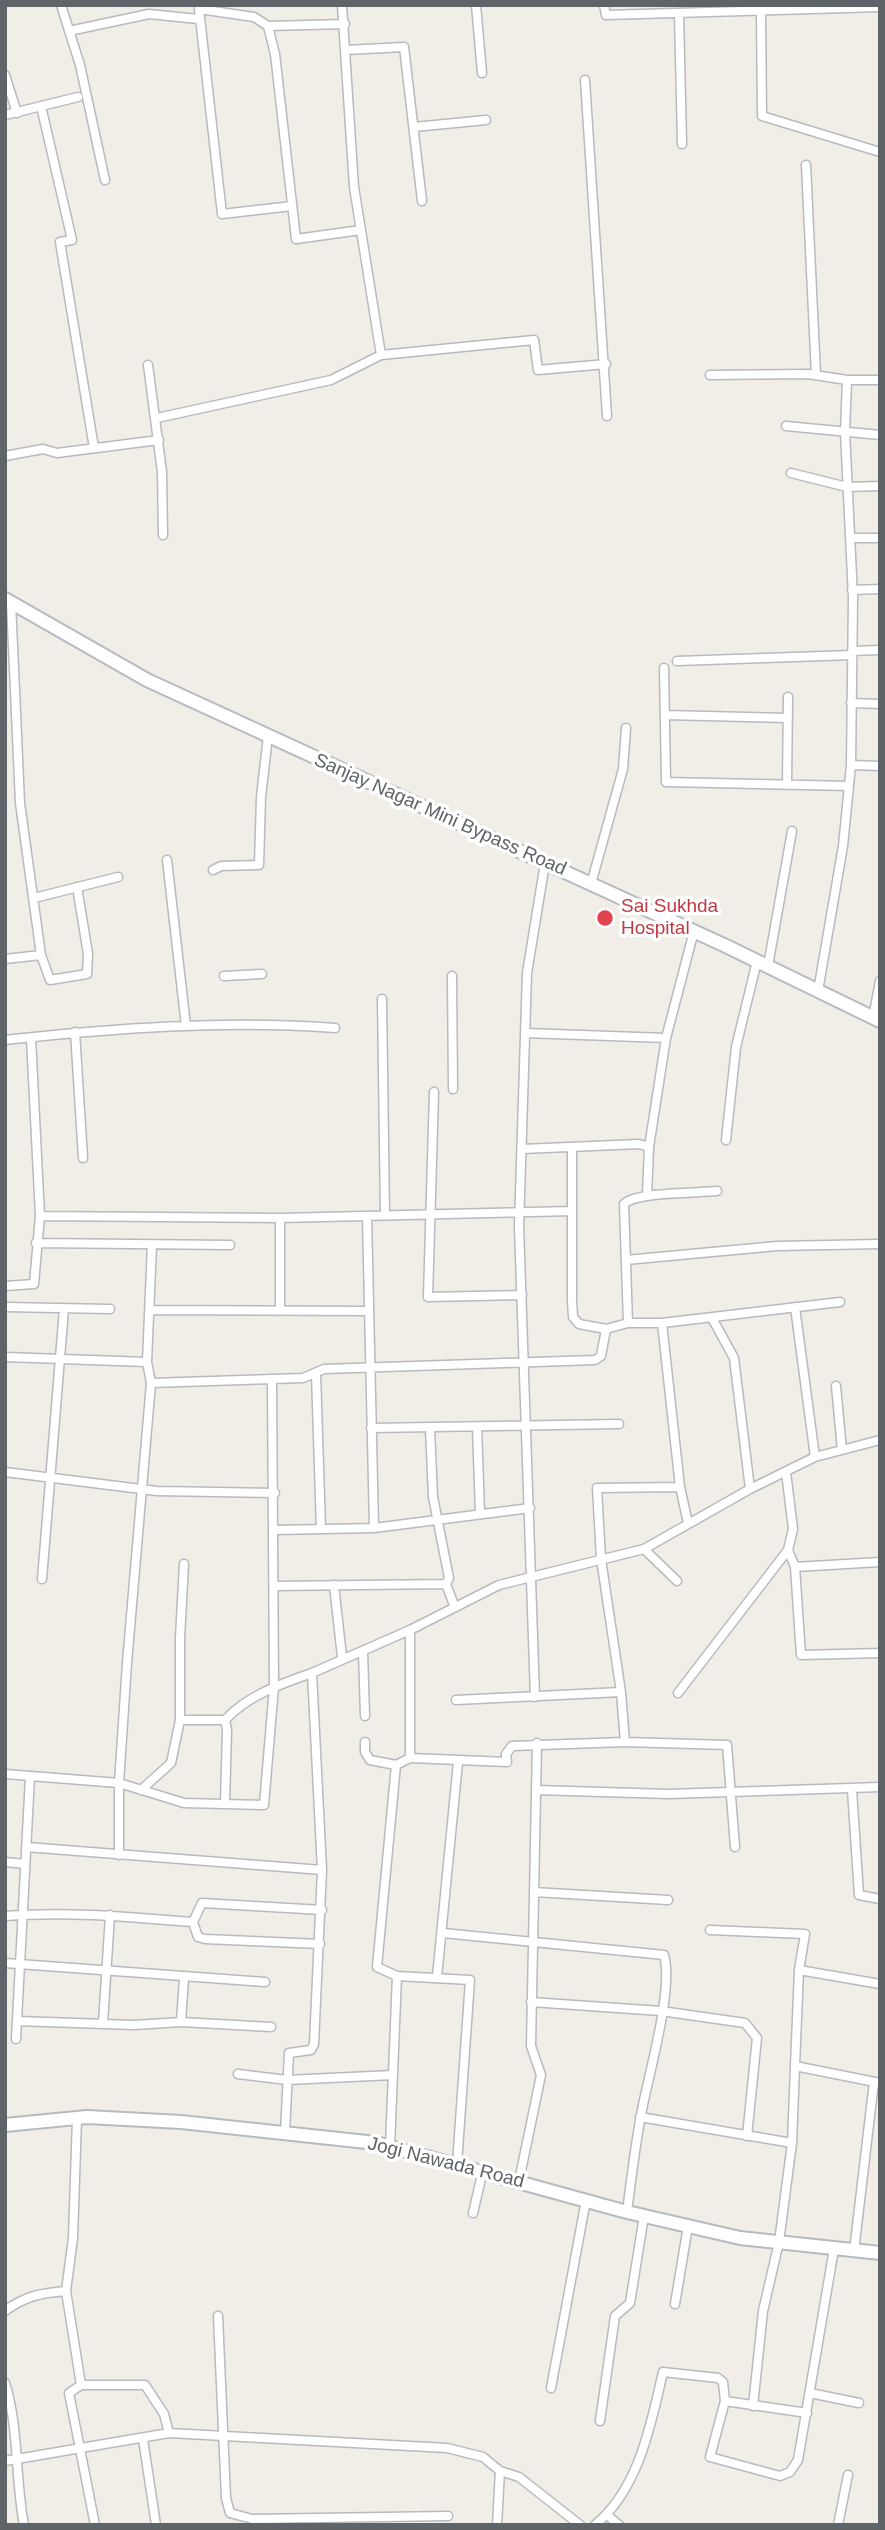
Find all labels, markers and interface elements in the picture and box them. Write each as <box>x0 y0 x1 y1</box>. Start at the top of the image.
street label: Sanjay Nagar Mini Bypass Road <box>310 749 570 881</box>
place label: Sai Sukhda Hospital <box>621 896 718 940</box>
marker: Sai Sukhda Hospital <box>595 908 615 928</box>
street label: Jogi Nawada Road <box>365 2133 527 2193</box>

